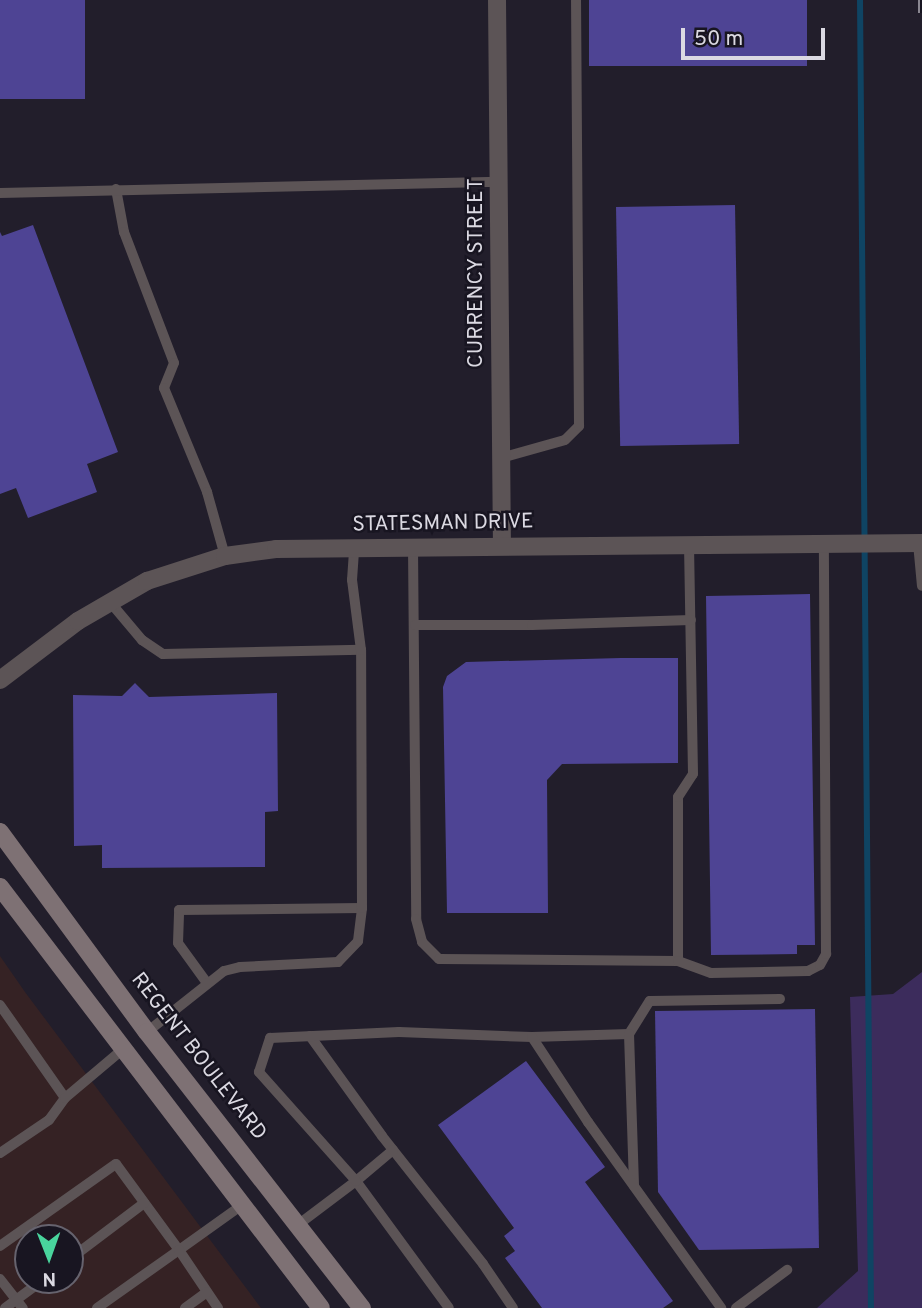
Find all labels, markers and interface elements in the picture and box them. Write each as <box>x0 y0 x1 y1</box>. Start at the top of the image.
scale bar <box>684 14 828 58</box>
text: 50 m <box>694 26 743 53</box>
street label: CURRENCY STREET <box>464 178 490 368</box>
street label: STATESMAN DRIVE <box>352 510 534 538</box>
street label: REGENT BOULEVARD <box>125 968 271 1146</box>
north arrow <box>14 1224 84 1294</box>
text: N <box>42 1266 56 1290</box>

